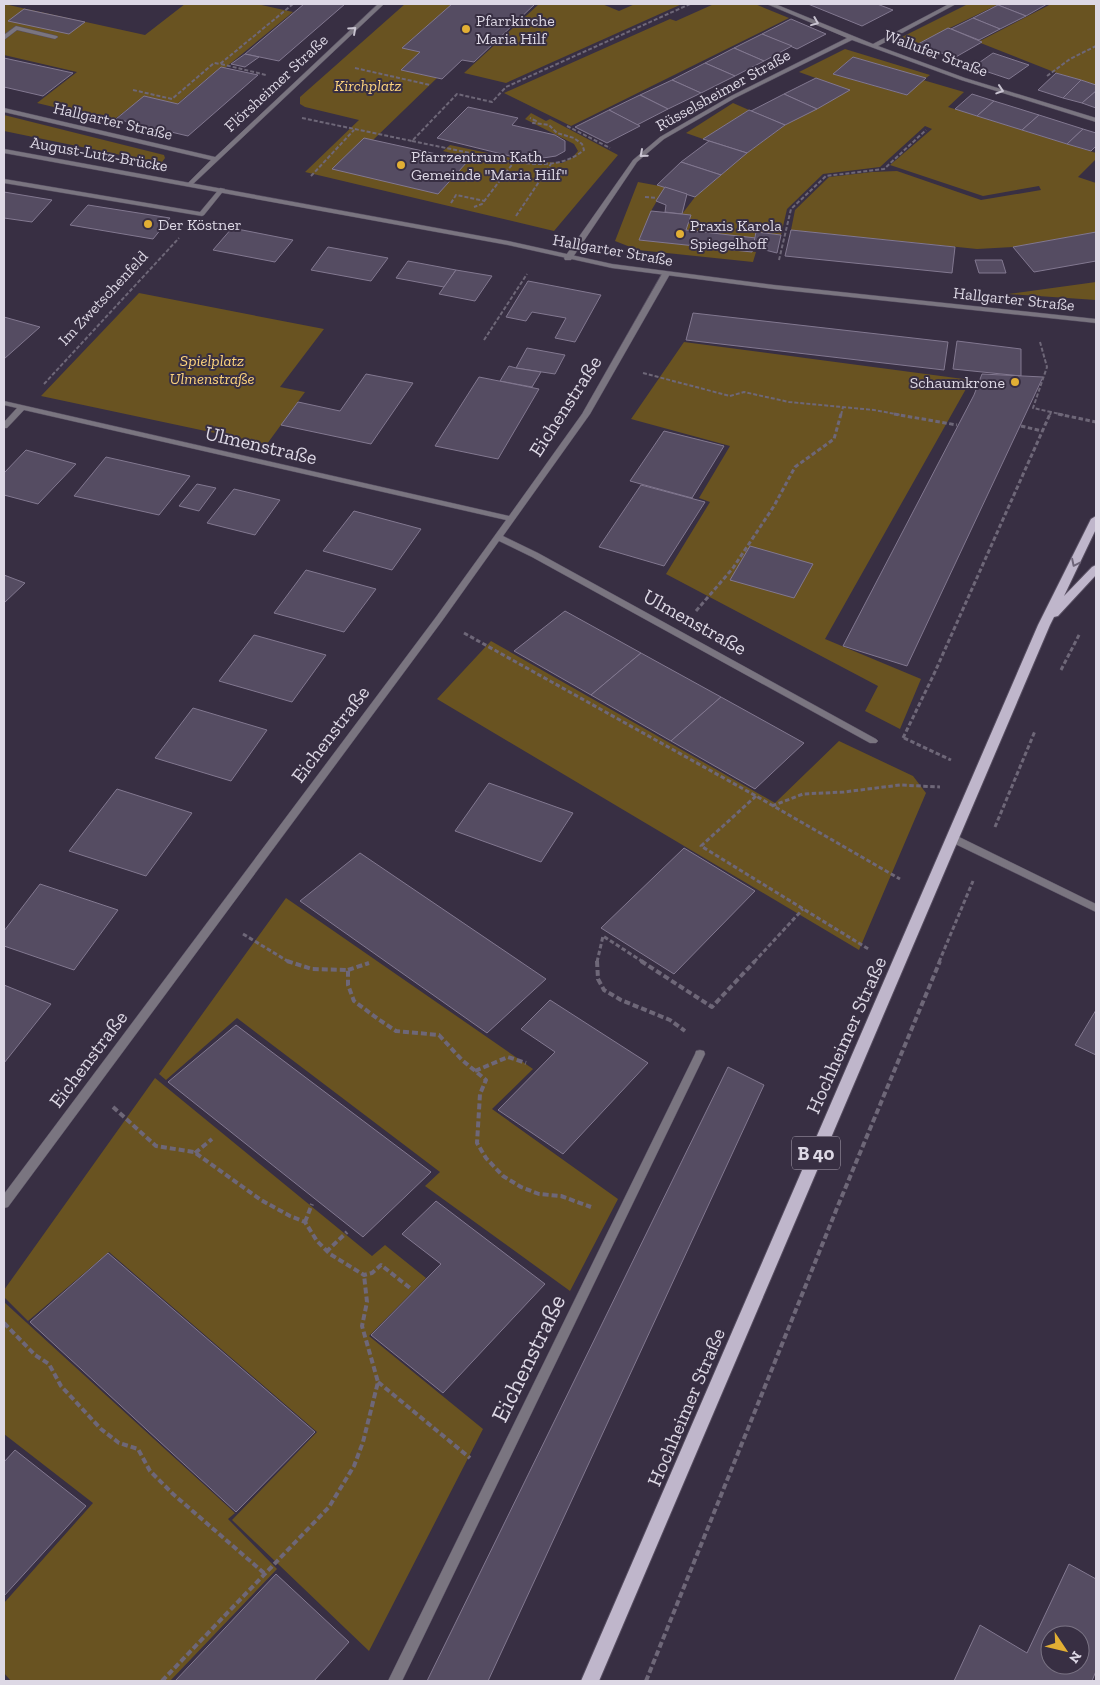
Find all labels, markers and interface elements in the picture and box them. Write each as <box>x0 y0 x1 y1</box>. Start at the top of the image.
place label: Pfarrkirche Maria Hilf <box>476 11 555 48</box>
one-way arrow <box>810 16 819 26</box>
marker: Pfarrkirche Maria Hilf <box>460 23 472 35</box>
street label: Wallufer Straße <box>882 25 990 81</box>
one-way arrow <box>347 27 356 36</box>
street label: Flörsheimer Straße <box>220 30 332 136</box>
street label: Rüsselsheimer Straße <box>652 45 794 135</box>
park label: Kirchplatz <box>334 76 402 95</box>
one-way arrow <box>995 85 1004 95</box>
street label: Hallgarter Straße <box>52 98 174 144</box>
street label: August-Lutz-Brücke <box>29 133 169 175</box>
place label: Pfarrzentrum Kath. Gemeinde "Maria Hilf" <box>411 147 567 184</box>
one-way arrow <box>639 149 648 158</box>
marker: Pfarrzentrum Kath. Gemeinde "Maria Hilf" <box>395 159 407 171</box>
place label: Der Köstner <box>158 215 242 234</box>
place label: Praxis Karola Spiegelhoff <box>690 216 782 253</box>
marker: Der Köstner <box>142 218 154 230</box>
marker: Praxis Karola Spiegelhoff <box>674 228 686 240</box>
street label: Hallgarter Straße <box>551 230 675 270</box>
street label: Im Zwetschenfeld <box>54 247 152 349</box>
street label: Hallgarter Straße <box>952 283 1076 315</box>
park label: Spielplatz Ulmenstraße <box>169 351 255 388</box>
street label: Eichenstraße <box>524 351 606 461</box>
place label: Schaumkrone <box>910 373 1005 392</box>
marker: Schaumkrone <box>1009 376 1021 388</box>
street label: Ulmenstraße <box>203 420 319 470</box>
one-way arrow <box>1071 558 1081 567</box>
street label: Ulmenstraße <box>639 584 751 660</box>
street label: Eichenstraße <box>286 681 374 787</box>
street label: Hochheimer Straße <box>801 953 891 1117</box>
street label: Eichenstraße <box>44 1006 132 1112</box>
road number: B 40 <box>792 1136 840 1170</box>
street label: Eichenstraße <box>485 1289 571 1427</box>
street label: Hochheimer Straße <box>642 1324 730 1490</box>
north arrow <box>1040 1625 1090 1675</box>
text: N <box>1065 1648 1085 1667</box>

